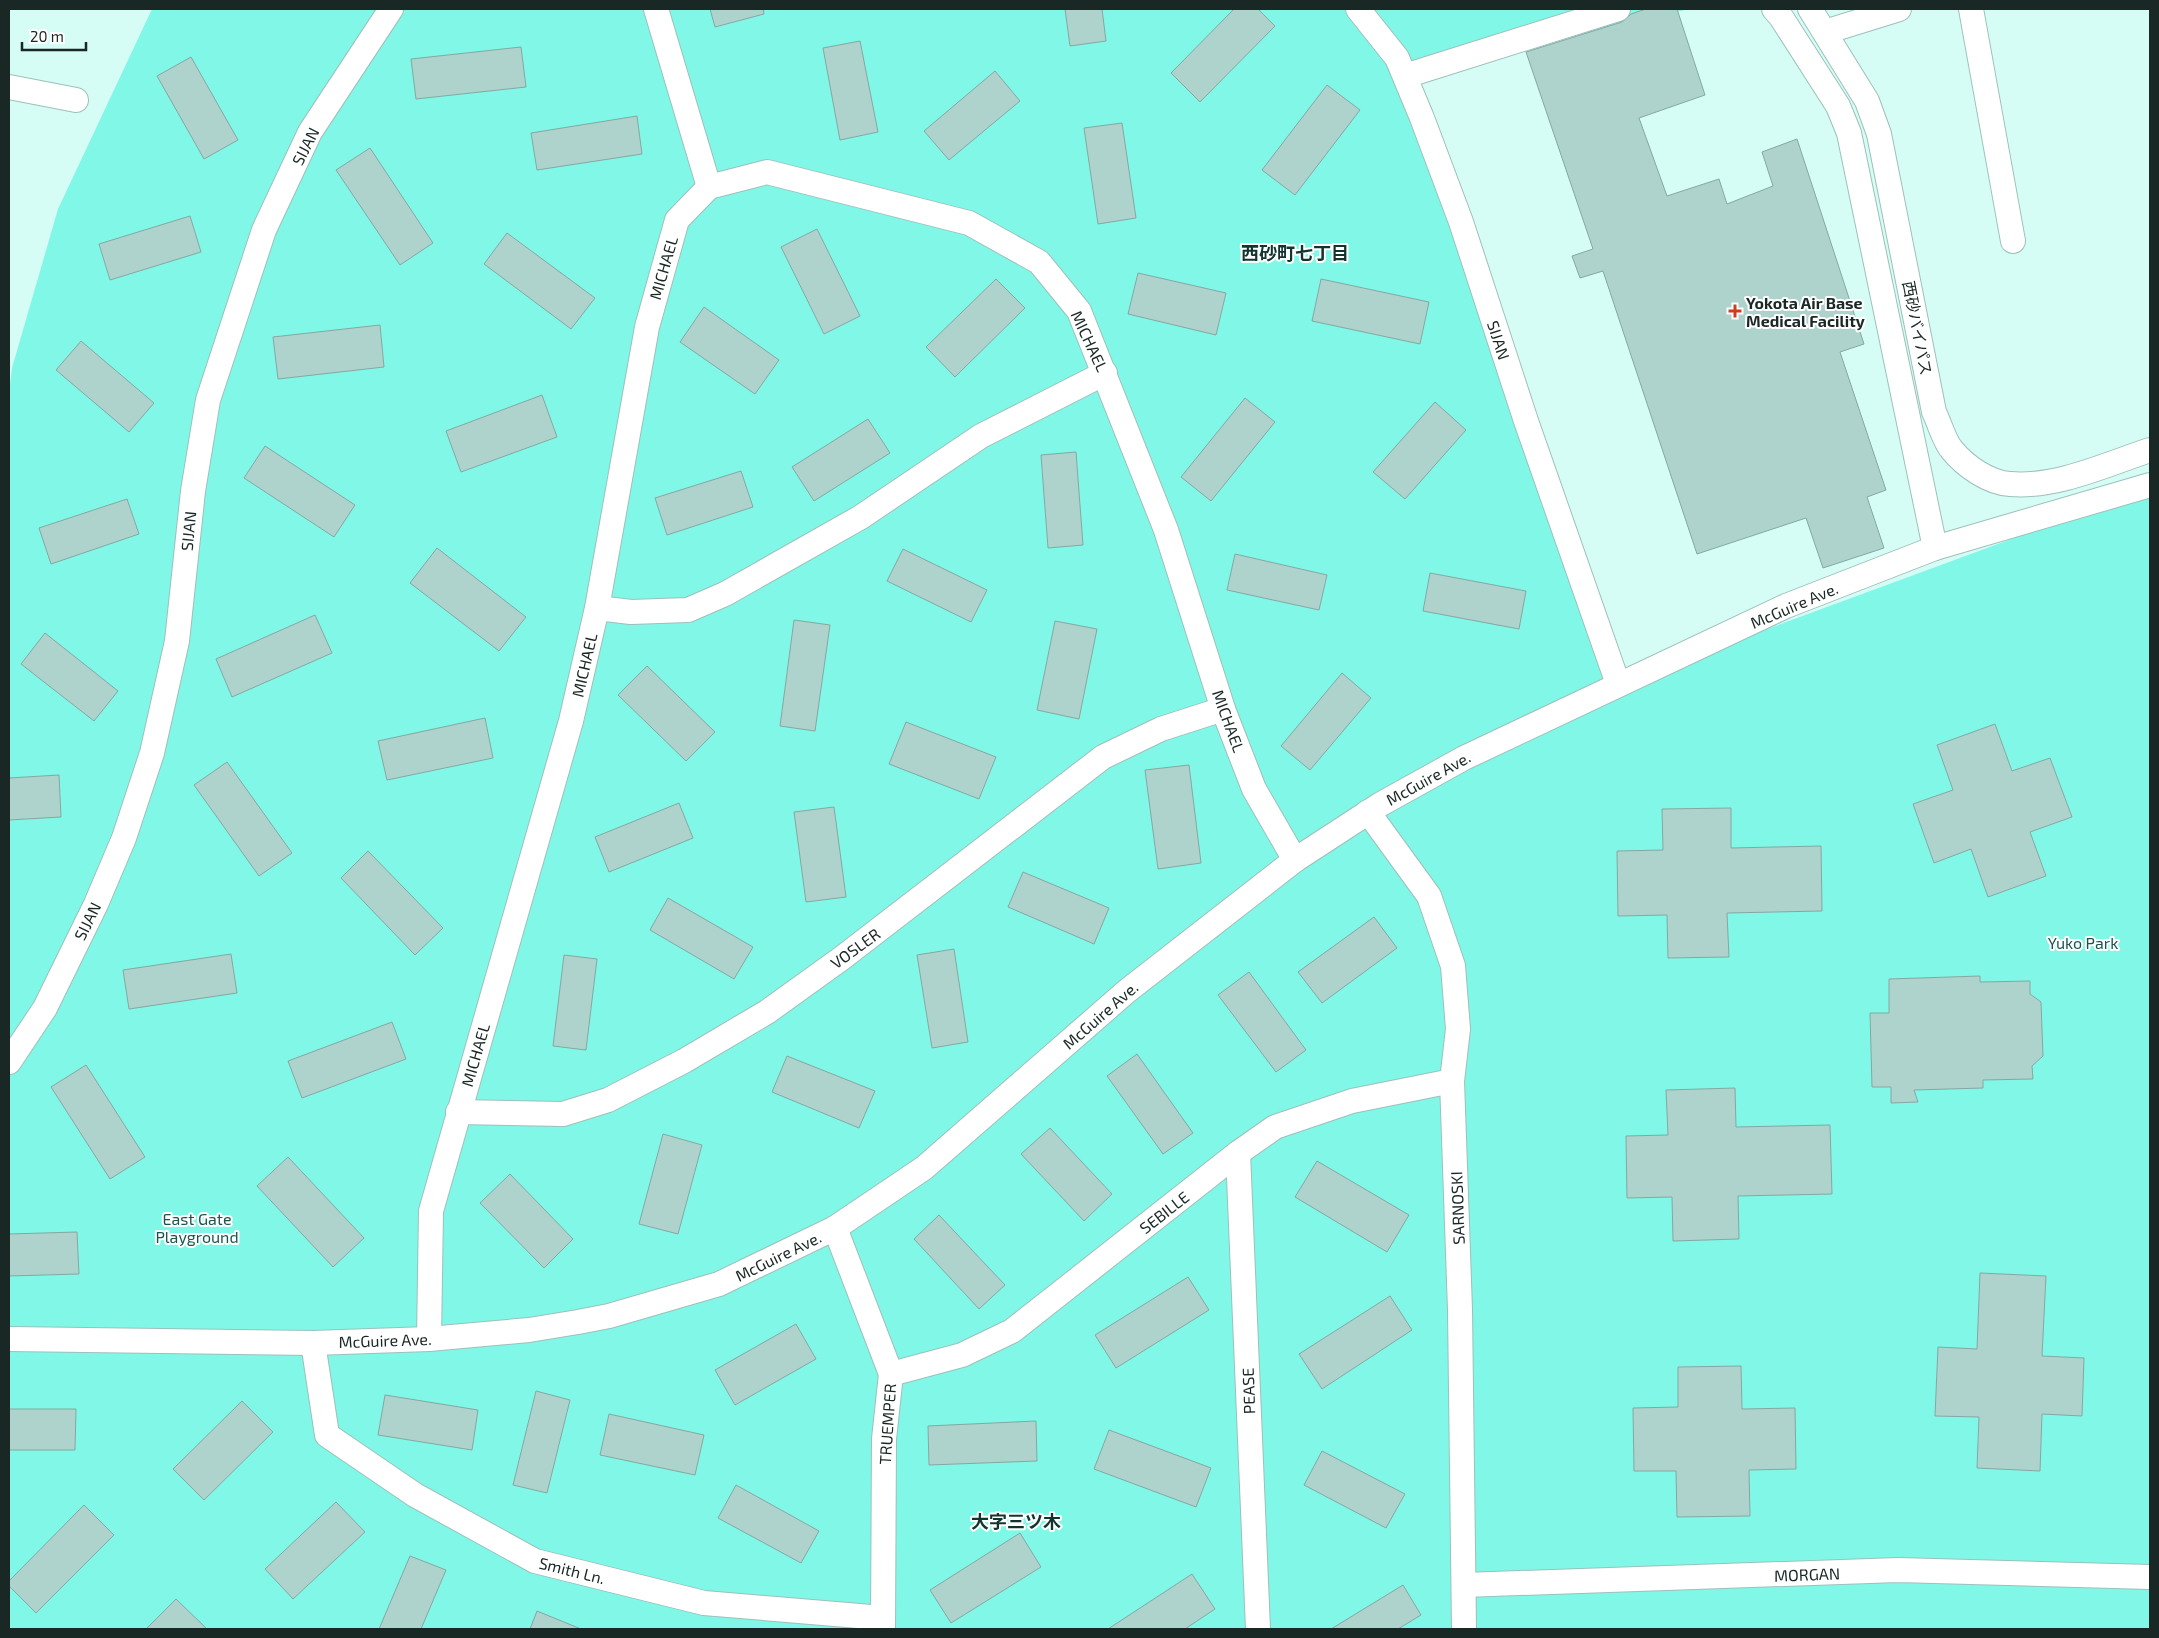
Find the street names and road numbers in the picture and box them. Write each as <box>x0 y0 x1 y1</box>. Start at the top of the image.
street label: SIJAN <box>287 124 323 168</box>
street label: MICHAEL <box>645 234 681 302</box>
street label: 西砂バイパス <box>1900 279 1936 377</box>
street label: MICHAEL <box>1068 307 1112 375</box>
street label: SIJAN <box>1484 318 1514 362</box>
street label: SIJAN <box>176 510 200 552</box>
street label: McGuire Ave. <box>1747 578 1841 632</box>
street label: MICHAEL <box>567 631 601 699</box>
street label: MICHAEL <box>1209 687 1249 755</box>
street label: McGuire Ave. <box>1383 747 1473 809</box>
street label: SIJAN <box>70 899 104 943</box>
street label: VOSLER <box>827 924 883 972</box>
street label: McGuire Ave. <box>1059 977 1141 1053</box>
street label: MICHAEL <box>457 1021 493 1089</box>
street label: SARNOSKI <box>1446 1171 1468 1245</box>
street label: SEBILLE <box>1136 1187 1193 1237</box>
street label: McGuire Ave. <box>732 1227 824 1285</box>
street label: McGuire Ave. <box>338 1329 432 1351</box>
street label: PEASE <box>1238 1368 1258 1414</box>
street label: TRUEMPER <box>875 1383 899 1465</box>
street label: Smith Ln. <box>537 1553 607 1587</box>
street label: MORGAN <box>1774 1563 1840 1585</box>

